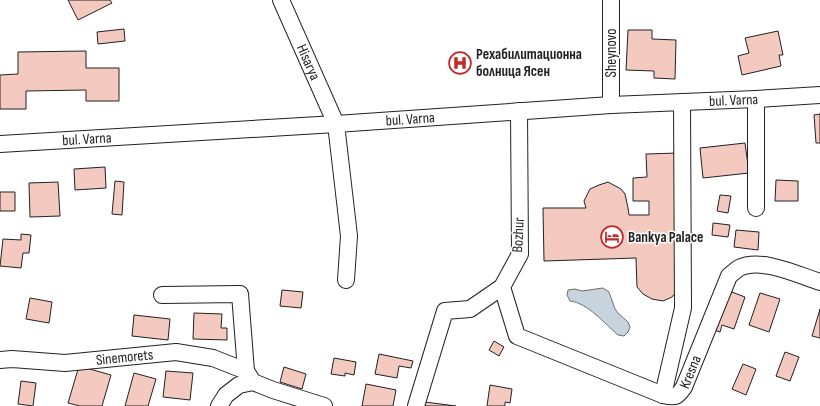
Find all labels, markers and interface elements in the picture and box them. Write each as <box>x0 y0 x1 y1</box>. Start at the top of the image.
street label: Sheynovo <box>602 29 621 78</box>
street label: Hisarya <box>292 41 324 83</box>
place label: Рехабилитационна болница Ясен <box>476 45 582 81</box>
hospital icon: Рехабилитационна болница Ясен <box>447 50 473 76</box>
street label: bul. Varna <box>709 90 759 111</box>
street label: bul. Varna <box>385 108 436 131</box>
street label: bul. Varna <box>62 128 112 150</box>
street label: Bozhur <box>508 216 529 253</box>
hotel icon: Bankya Palace <box>599 224 625 250</box>
place label: Bankya Palace <box>628 228 704 247</box>
street label: Sinemorets <box>95 345 154 370</box>
street label: Kresna <box>675 353 706 392</box>

